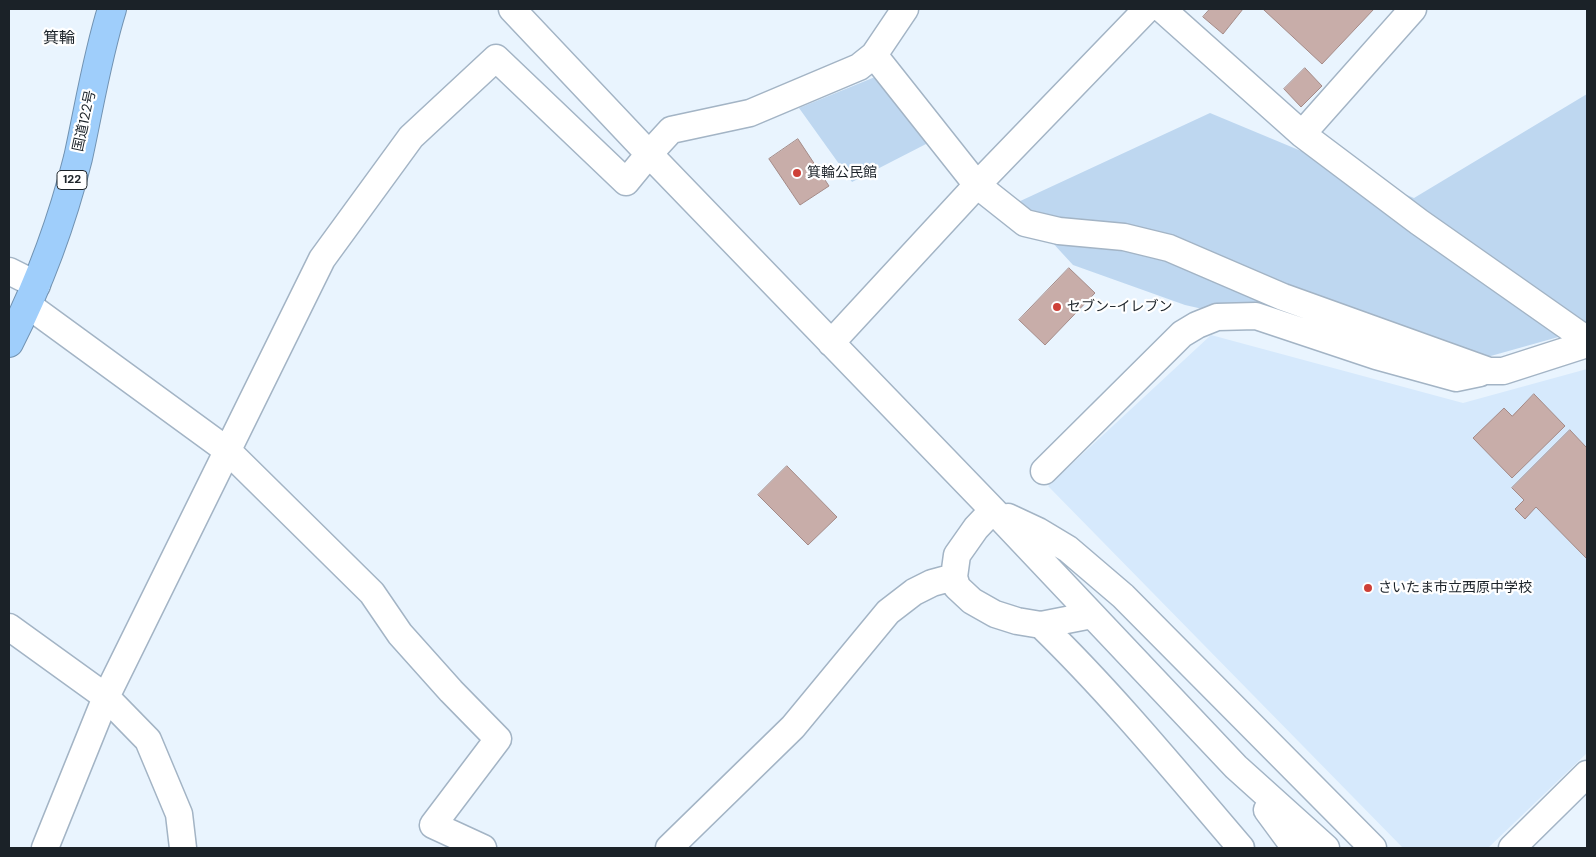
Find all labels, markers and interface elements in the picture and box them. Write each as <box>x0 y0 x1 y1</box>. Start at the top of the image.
district label: 箕輪 <box>43 29 75 49</box>
street label: 国道122号 <box>70 89 100 153</box>
place label: 箕輪公民館 <box>807 165 877 181</box>
marker: 箕輪公民館 <box>791 167 803 179</box>
road number: 122 <box>57 170 87 190</box>
place label: セブン-イレブン <box>1067 299 1173 315</box>
marker: セブン-イレブン <box>1051 301 1063 313</box>
place label: さいたま市立西原中学校 <box>1378 580 1532 596</box>
marker: さいたま市立西原中学校 <box>1362 582 1374 594</box>

